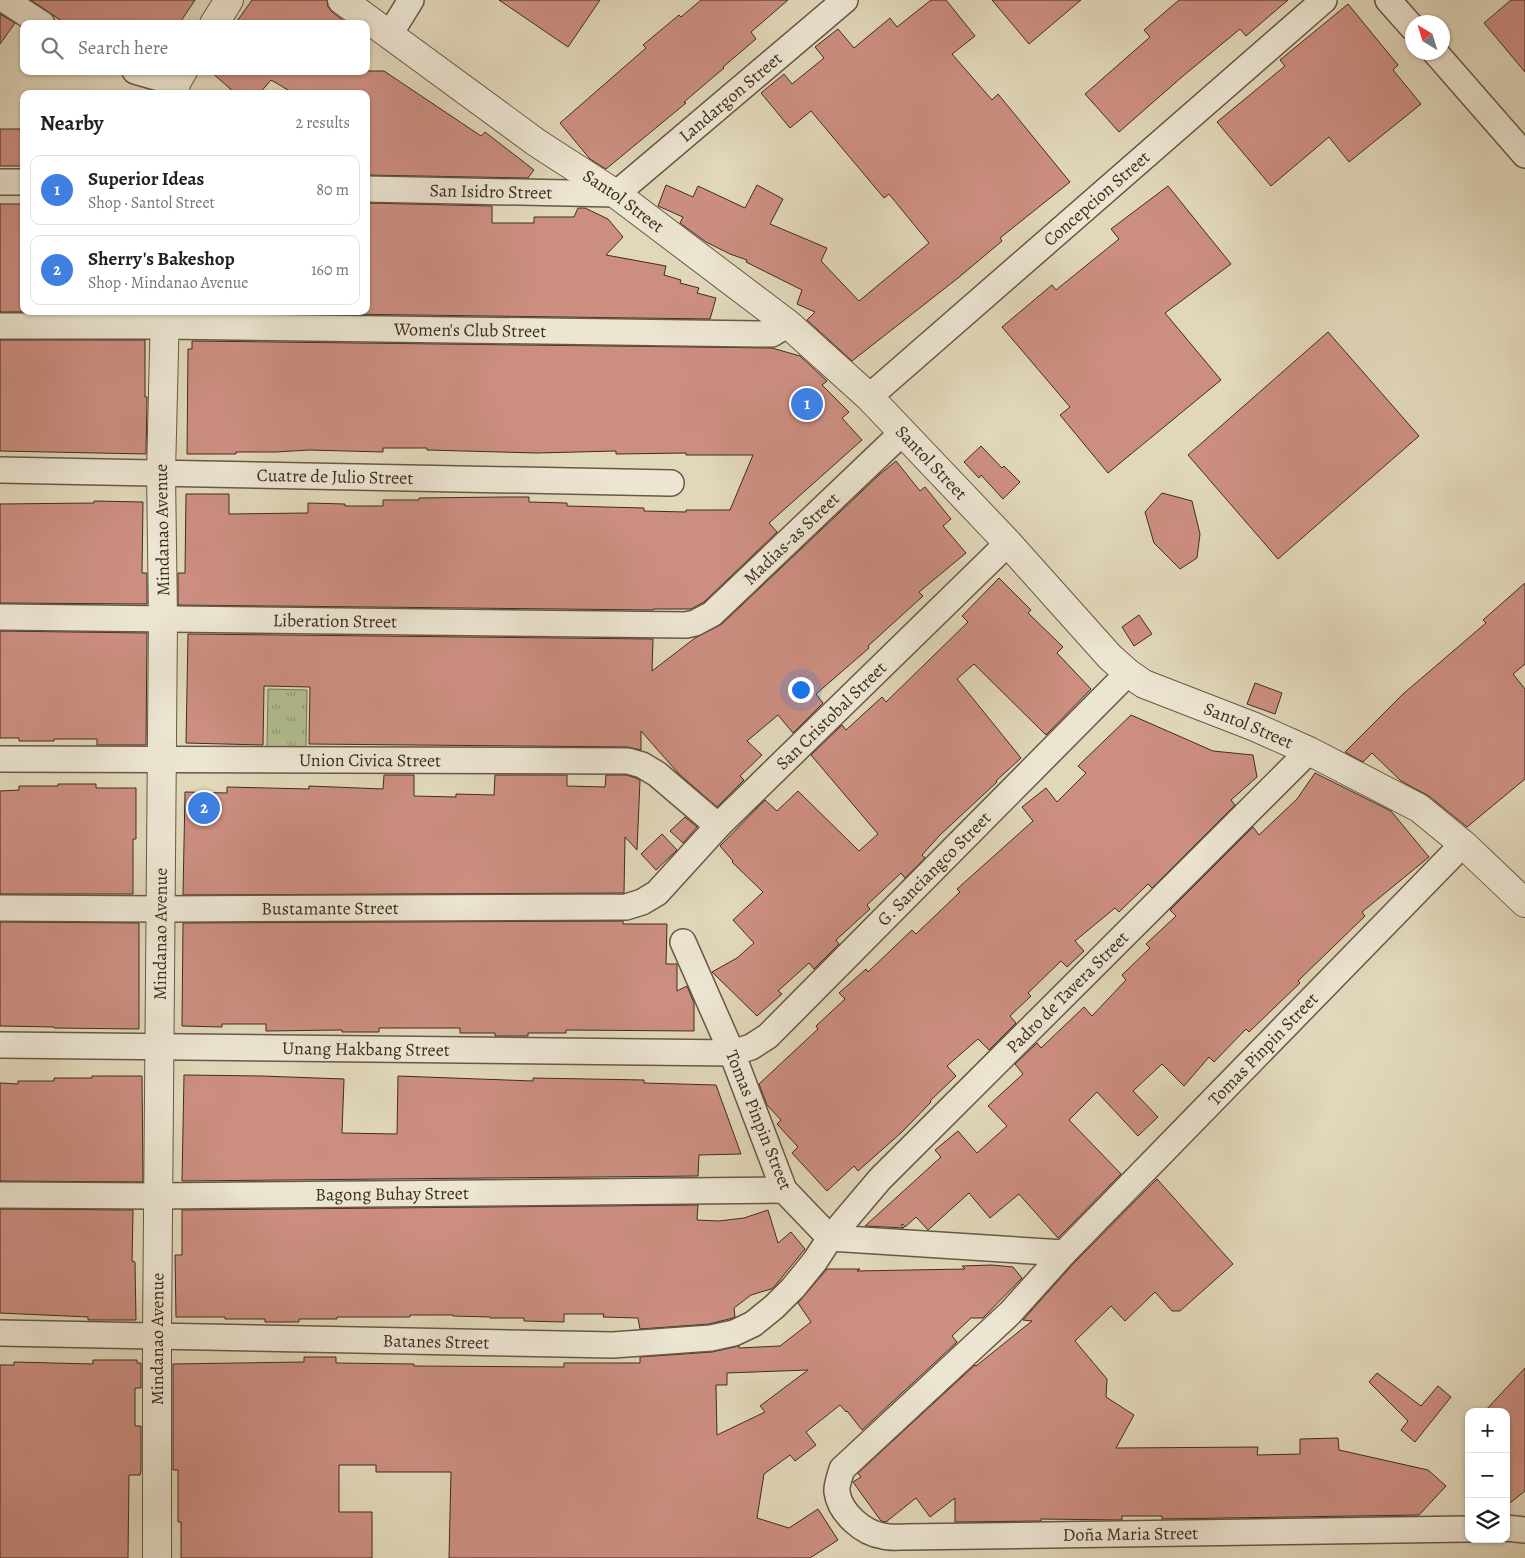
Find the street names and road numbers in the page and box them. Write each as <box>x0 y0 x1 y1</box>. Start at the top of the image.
street label: Landargon Street <box>674 46 787 148</box>
street label: Concepcion Street <box>1038 145 1155 252</box>
street label: Santol Street <box>578 164 669 238</box>
street label: San Isidro Street <box>429 178 553 205</box>
street label: Women's Club Street <box>393 317 546 343</box>
street label: Santol Street <box>890 420 973 505</box>
street label: Cuatre de Julio Street <box>256 463 413 490</box>
street label: Mindanao Avenue <box>149 464 175 596</box>
street label: Madias-as Street <box>738 487 845 590</box>
street label: Liberation Street <box>273 608 397 634</box>
street label: San Cristobal Street <box>771 656 892 775</box>
street label: Santol Street <box>1200 696 1297 755</box>
street label: Union Civica Street <box>299 748 441 772</box>
street label: G. Sanciangco Street <box>872 806 996 931</box>
street label: Mindanao Avenue <box>148 868 173 1000</box>
street label: Bustamante Street <box>261 896 399 921</box>
street label: Padro de Tavera Street <box>1001 926 1134 1059</box>
street label: Tomas Pinpin Street <box>1203 987 1323 1111</box>
street label: Unang Hakbang Street <box>282 1036 450 1062</box>
street label: Tomas Pinpin Street <box>720 1047 798 1194</box>
street label: Bagong Buhay Street <box>315 1181 469 1207</box>
street label: Mindanao Avenue <box>145 1273 170 1405</box>
street label: Batanes Street <box>382 1328 489 1355</box>
street label: Doña Maria Street <box>1063 1521 1198 1547</box>

